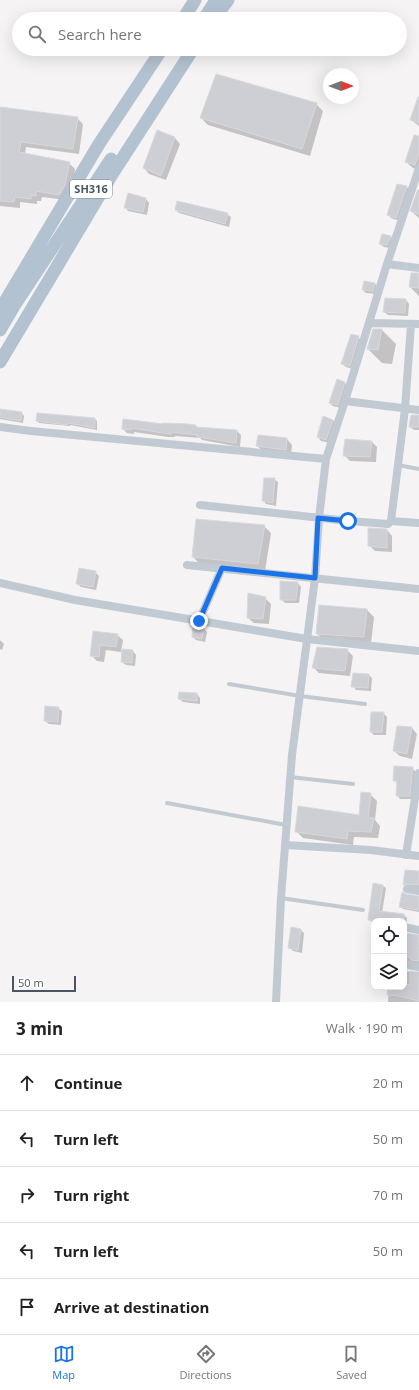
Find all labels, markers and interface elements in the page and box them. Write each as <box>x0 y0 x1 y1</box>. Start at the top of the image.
search box <box>12 12 407 56</box>
icon: search <box>26 23 48 45</box>
text: Search here <box>58 24 142 44</box>
north arrow <box>323 68 359 104</box>
road number: SH316 <box>70 180 112 198</box>
route start <box>339 512 357 530</box>
route end <box>190 612 208 630</box>
map controls <box>371 918 407 990</box>
button: locate <box>371 918 407 954</box>
button: layers <box>371 954 407 990</box>
scale bar <box>12 974 76 993</box>
text: 50 m <box>18 975 44 990</box>
text: 3 min <box>16 1017 63 1040</box>
text: Walk · 190 m <box>326 1019 403 1037</box>
icon: ahead <box>16 1072 38 1094</box>
text: Continue <box>54 1073 122 1093</box>
text: 20 m <box>373 1074 403 1092</box>
icon: left <box>16 1128 38 1150</box>
text: Turn left <box>54 1129 119 1149</box>
text: 50 m <box>373 1130 403 1148</box>
icon: right <box>16 1184 38 1206</box>
text: Turn right <box>54 1185 129 1205</box>
text: 70 m <box>373 1186 403 1204</box>
icon: left <box>16 1240 38 1262</box>
text: Turn left <box>54 1241 119 1261</box>
text: 50 m <box>373 1242 403 1260</box>
icon: arrive <box>16 1296 38 1318</box>
text: Arrive at destination <box>54 1297 209 1317</box>
tab: Map <box>52 1343 75 1382</box>
tab: Directions <box>180 1343 232 1382</box>
tab: Saved <box>336 1343 367 1382</box>

